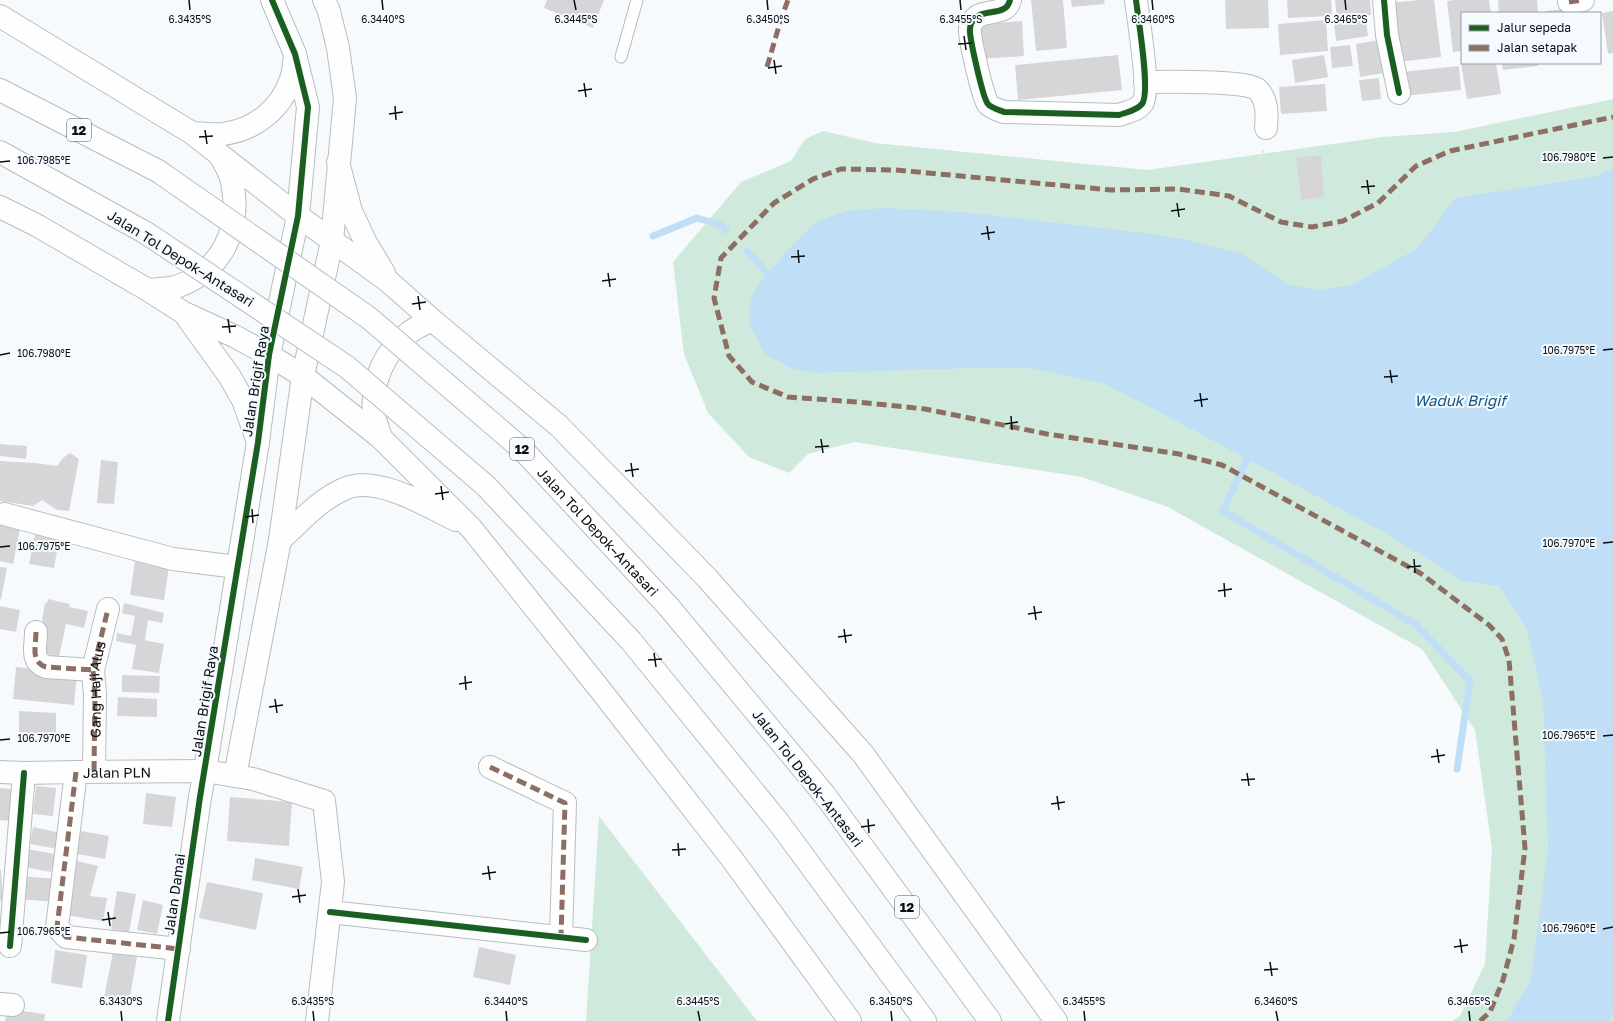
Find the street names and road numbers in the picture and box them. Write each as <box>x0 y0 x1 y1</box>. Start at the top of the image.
road number: 12 <box>67 119 91 141</box>
street label: Jalan Tol Depok–Antasari <box>105 206 257 310</box>
street label: Jalan Brigif Raya <box>238 324 272 438</box>
road number: 12 <box>510 438 534 460</box>
street label: Jalan Tol Depok–Antasari <box>535 463 663 599</box>
street label: Gang Haji Alus <box>85 639 108 738</box>
street label: Jalan Brigif Raya <box>187 644 221 758</box>
street label: Jalan Tol Depok–Antasari <box>749 706 867 850</box>
street label: Jalan PLN <box>83 763 151 780</box>
street label: Jalan Damai <box>160 852 188 936</box>
road number: 12 <box>895 896 919 918</box>

